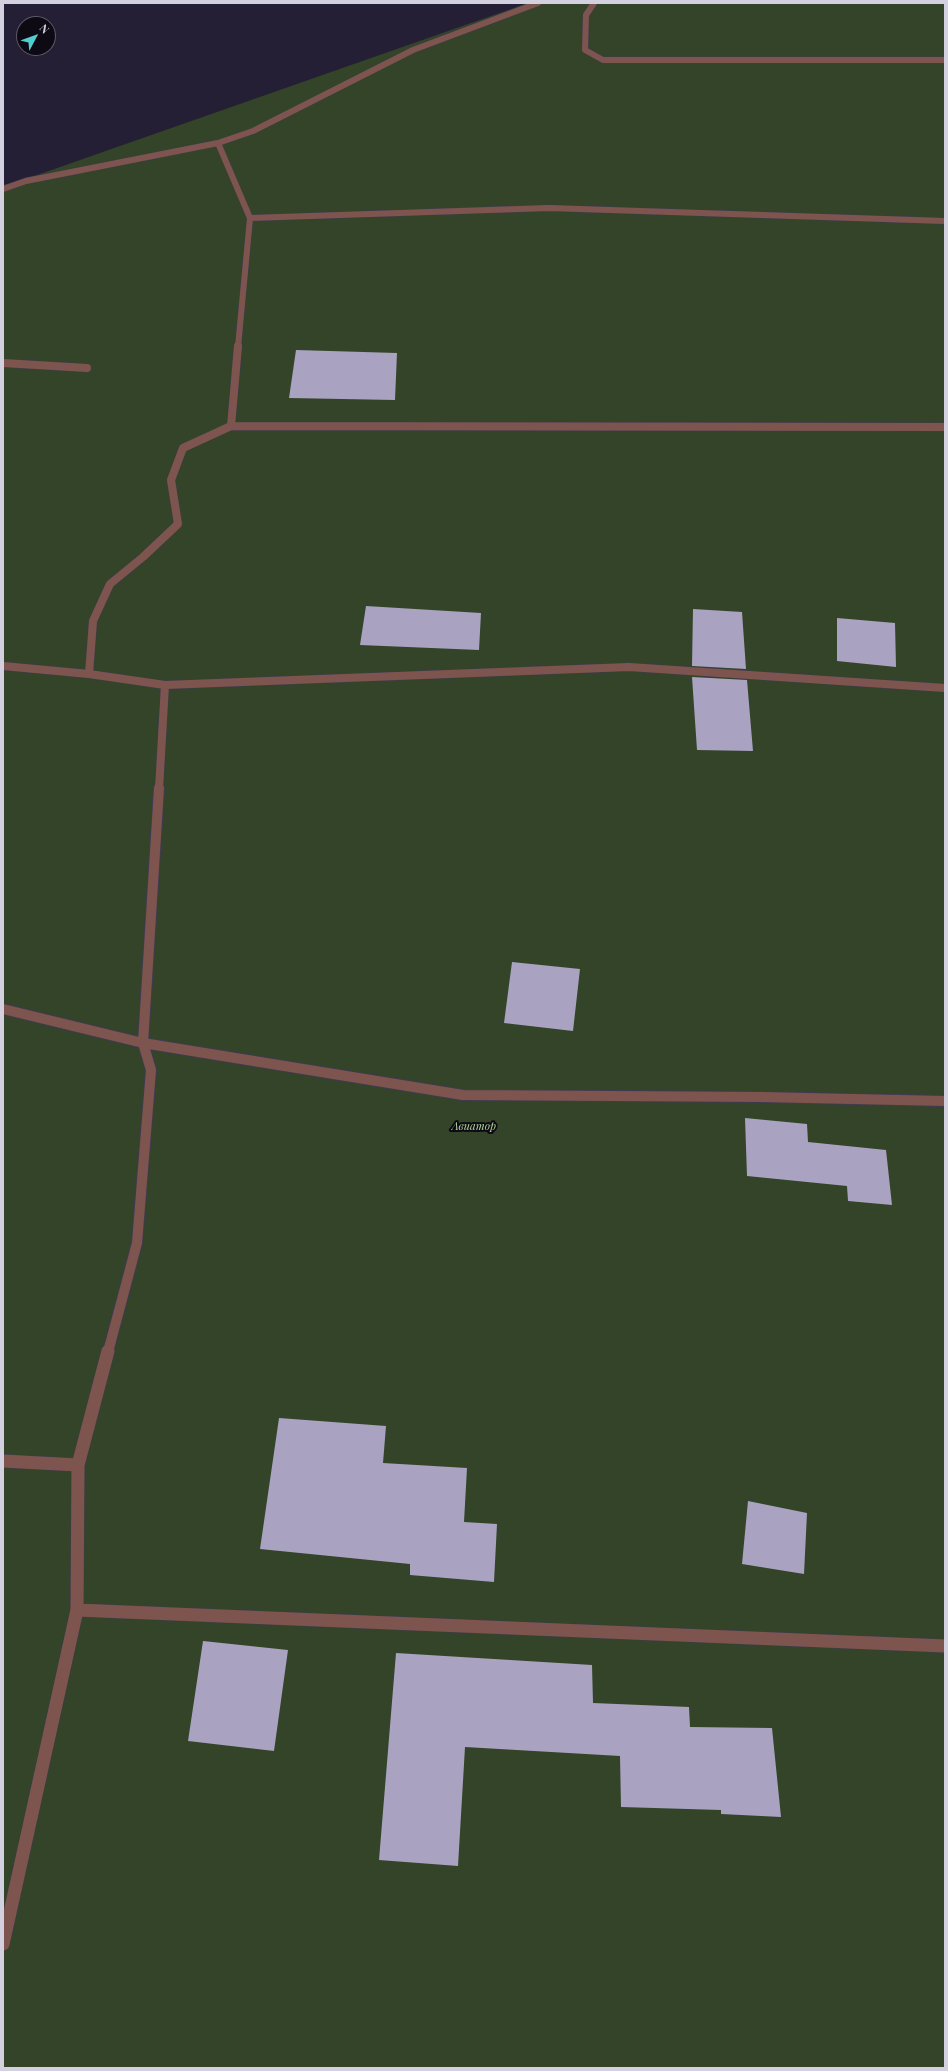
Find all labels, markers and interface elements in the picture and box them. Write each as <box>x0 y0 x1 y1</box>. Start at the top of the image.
north arrow <box>16 16 56 56</box>
text: N <box>36 21 53 36</box>
park label: Авиатор <box>452 1120 496 1134</box>

